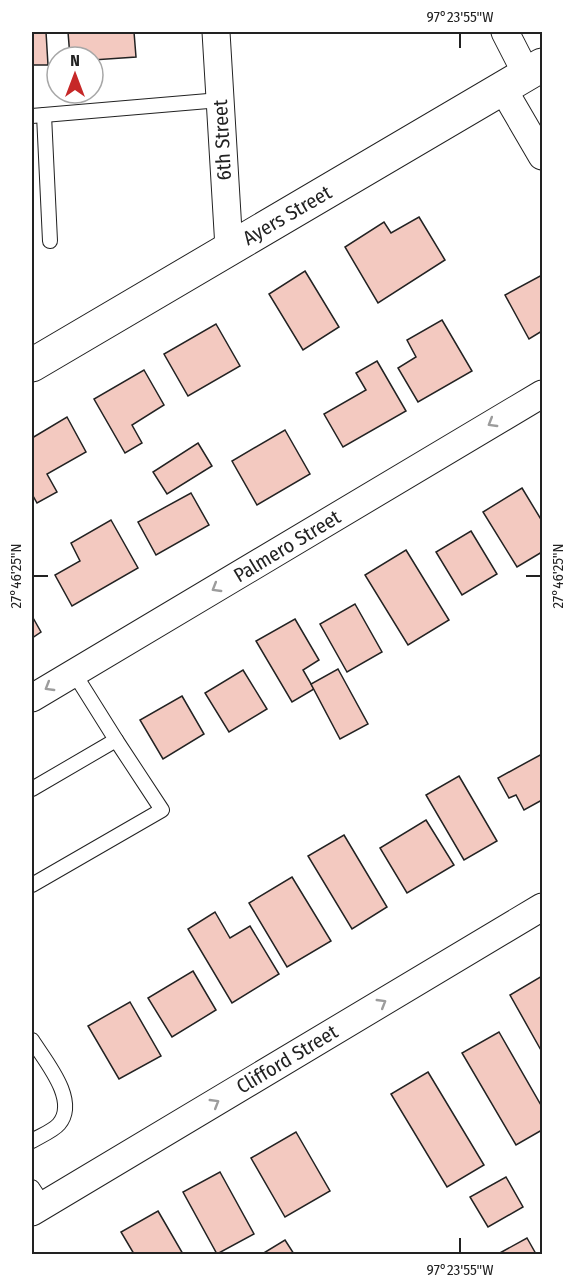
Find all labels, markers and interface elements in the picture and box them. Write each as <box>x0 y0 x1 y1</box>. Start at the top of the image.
text: 97°23'55"W <box>427 8 493 26</box>
north arrow <box>45 45 105 105</box>
text: N <box>70 51 80 70</box>
street label: 6th Street <box>208 99 236 181</box>
street label: Ayers Street <box>238 180 336 250</box>
one-way arrow <box>488 416 498 428</box>
street label: Palmero Street <box>229 504 345 587</box>
text: 27°46'25"N <box>7 543 25 609</box>
text: 27°46'25"N <box>549 543 567 609</box>
one-way arrow <box>212 580 222 592</box>
one-way arrow <box>45 680 55 692</box>
one-way arrow <box>376 998 386 1010</box>
street label: Clifford Street <box>232 1019 342 1099</box>
one-way arrow <box>209 1098 219 1110</box>
text: 97°23'55"W <box>427 1261 493 1279</box>

